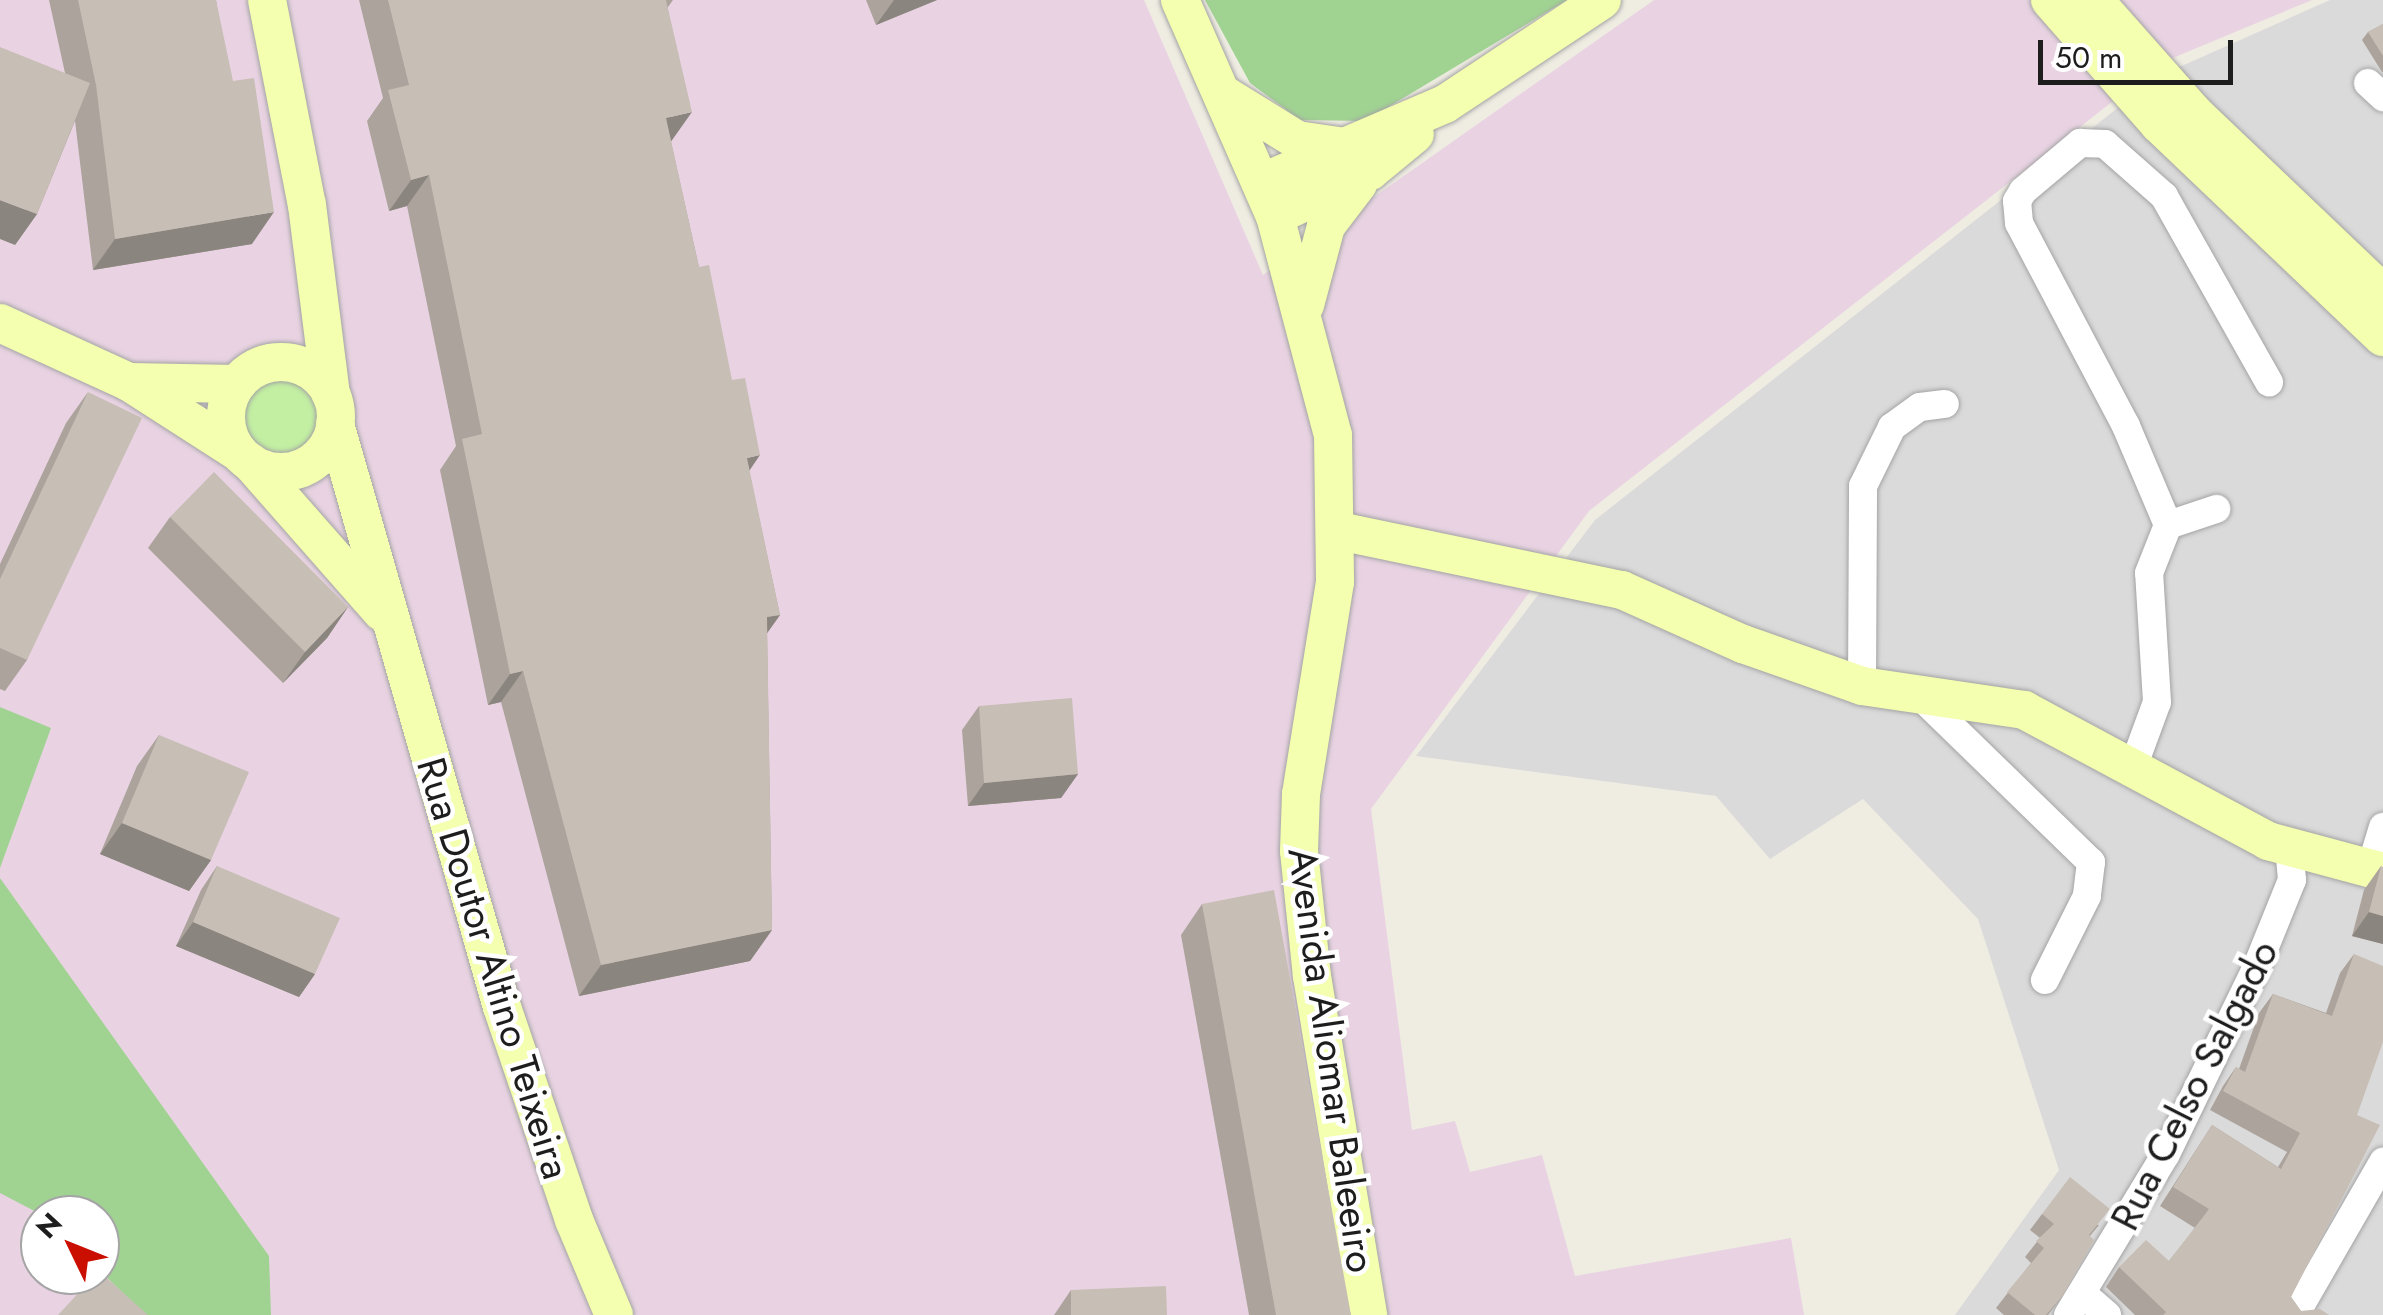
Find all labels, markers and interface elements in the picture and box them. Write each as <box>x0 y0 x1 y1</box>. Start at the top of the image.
scale bar <box>2043 20 2238 82</box>
text: 50 m <box>2055 36 2122 79</box>
street label: Rua Doutor Altino Teixeira <box>407 752 581 1184</box>
street label: Avenida Aliomar Baleeiro <box>1278 844 1386 1276</box>
street label: Rua Celso Salgado <box>2100 932 2288 1238</box>
north arrow <box>20 1195 120 1295</box>
text: N <box>27 1203 72 1248</box>

